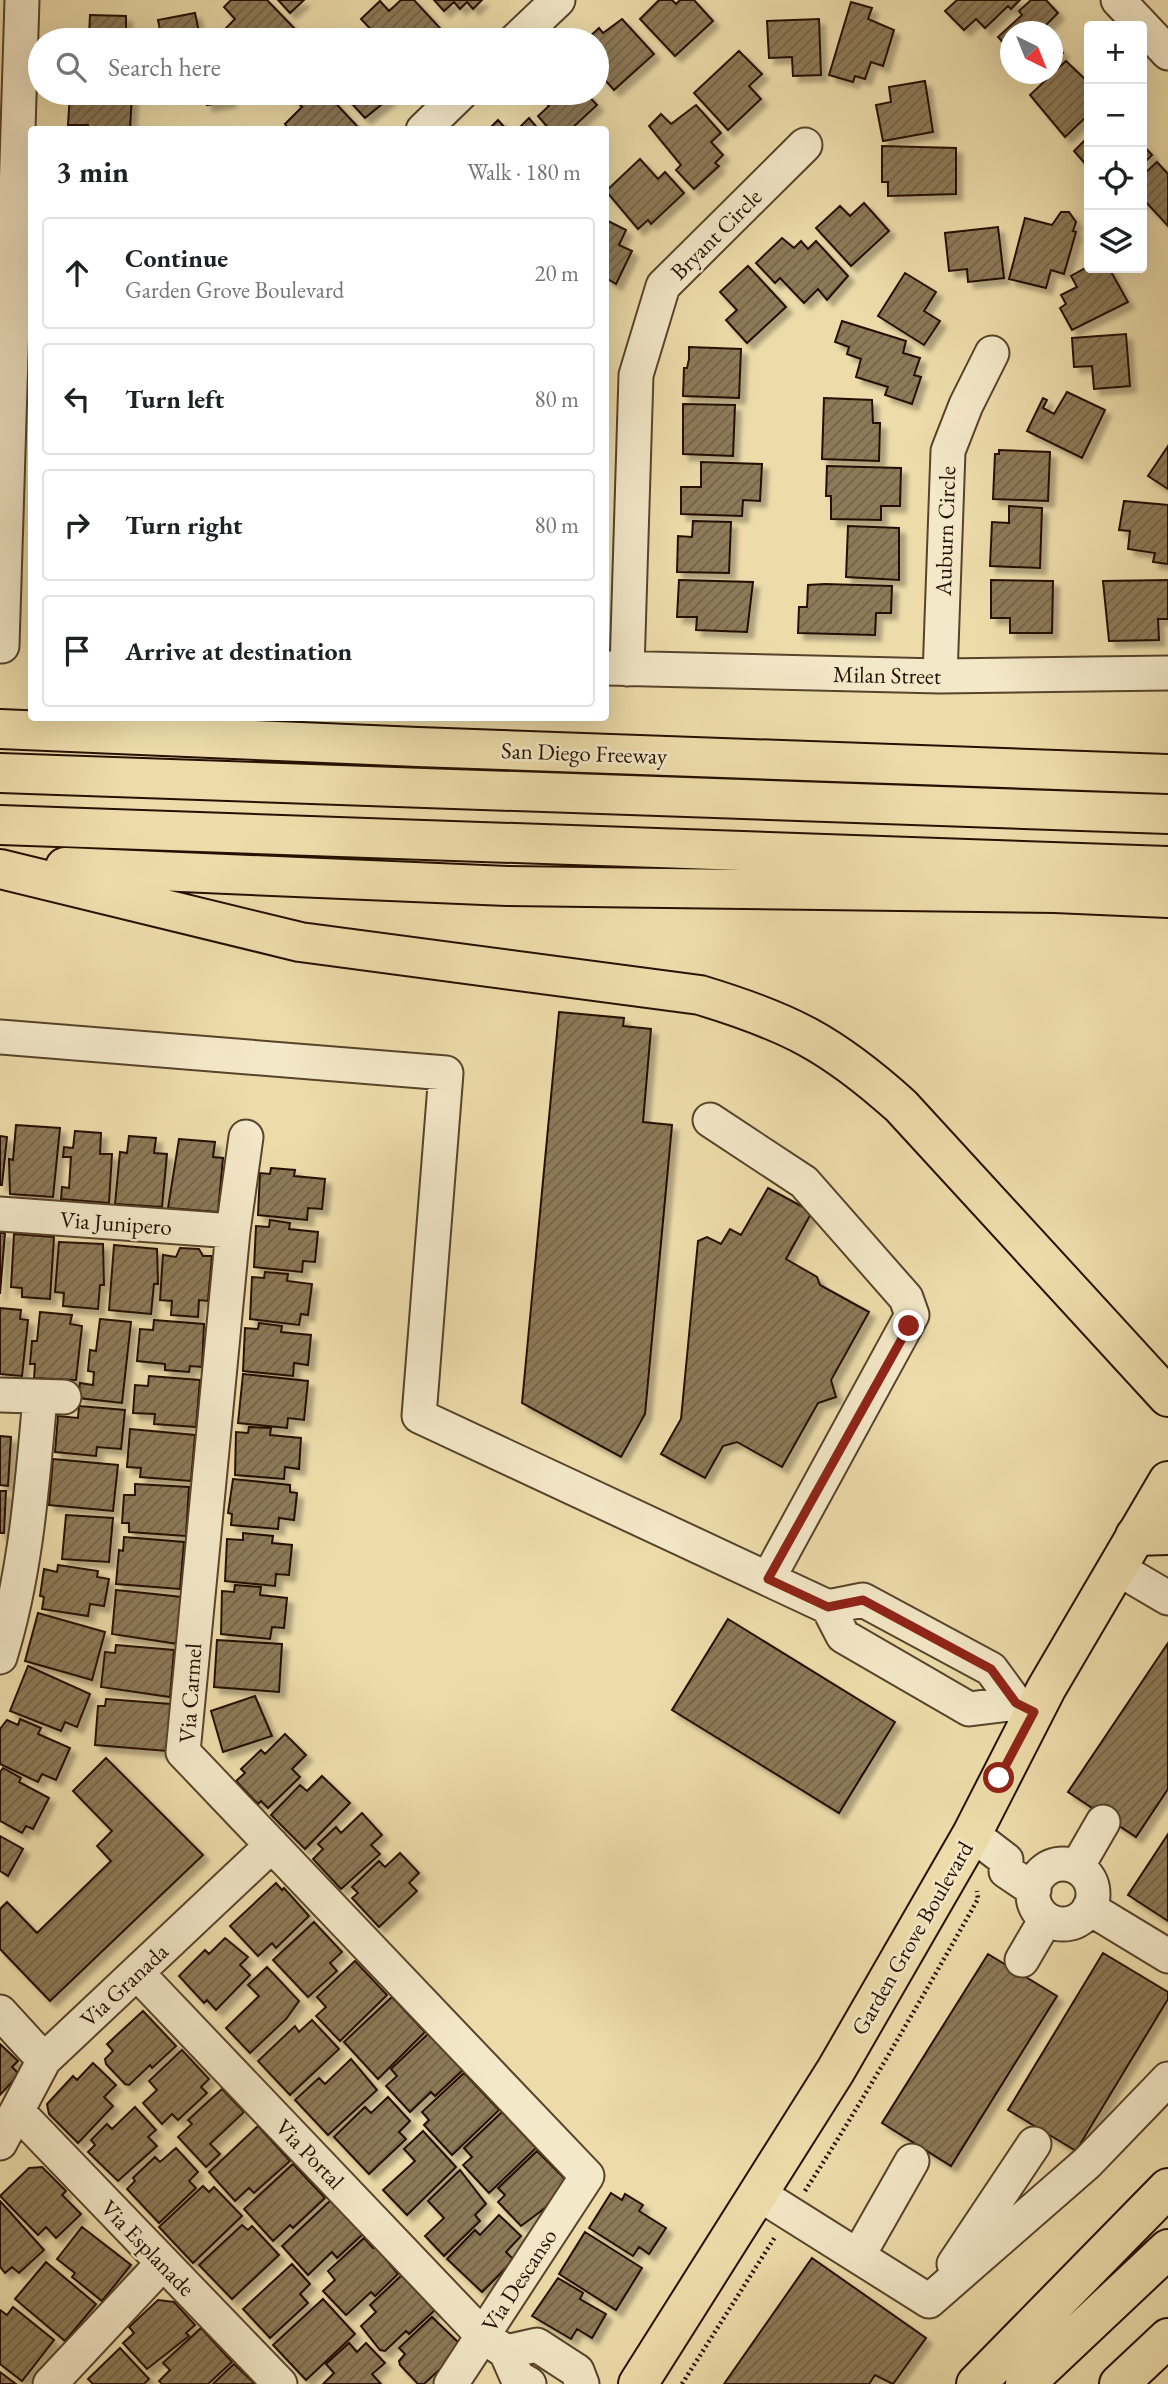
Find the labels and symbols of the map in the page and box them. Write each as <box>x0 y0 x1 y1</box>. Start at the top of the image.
north arrow <box>1000 21 1063 84</box>
street label: Bryant Circle <box>664 182 768 286</box>
street label: Auburn Circle <box>928 466 962 597</box>
street label: Milan Street <box>833 659 942 691</box>
street label: San Diego Freeway <box>500 735 668 771</box>
street label: Via Junipero <box>59 1204 173 1242</box>
route end <box>893 1310 924 1341</box>
street label: Via Carmel <box>172 1642 208 1744</box>
route start <box>983 1762 1014 1793</box>
street label: Garden Grove Boulevard <box>844 1835 980 2040</box>
street label: Via Granada <box>73 1936 175 2034</box>
street label: Via Portal <box>269 2112 351 2196</box>
street label: Via Esplanade <box>94 2193 202 2303</box>
street label: Via Descanso <box>474 2223 564 2337</box>

